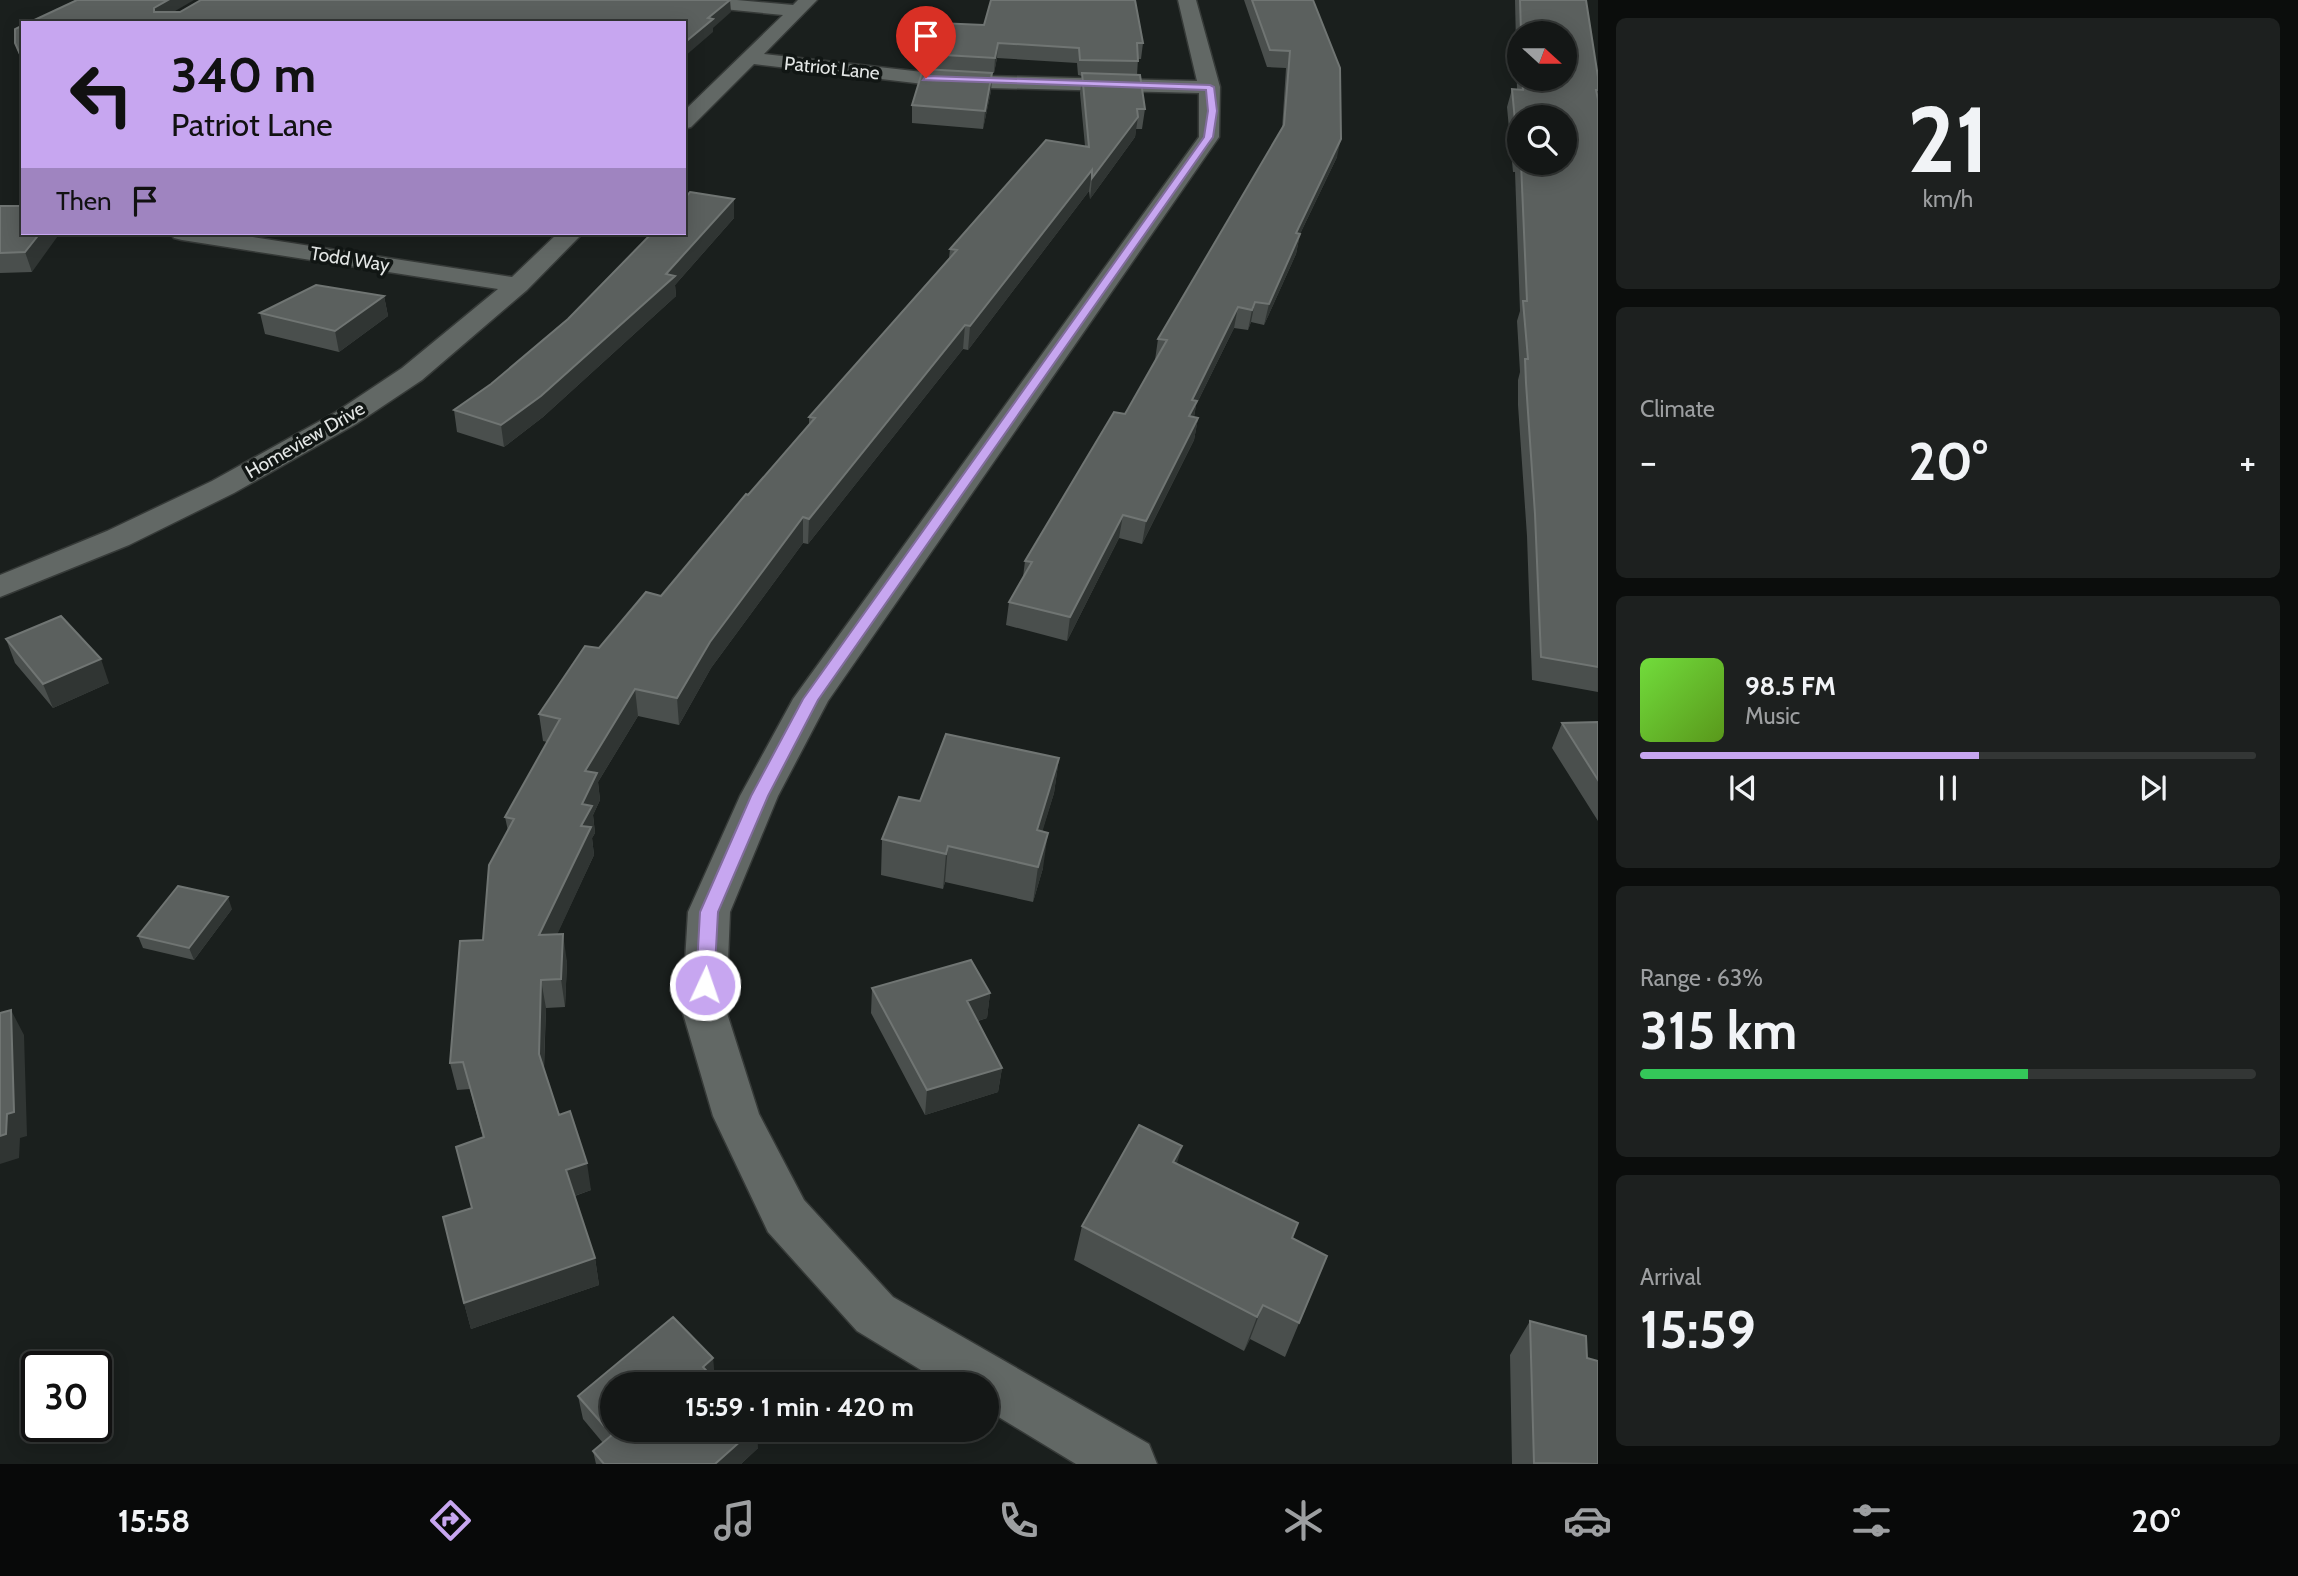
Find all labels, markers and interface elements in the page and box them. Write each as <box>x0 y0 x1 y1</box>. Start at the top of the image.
pin <box>896 6 956 78</box>
icon: arrive <box>907 17 945 55</box>
north arrow <box>1507 21 1577 91</box>
map controls <box>1507 21 1577 175</box>
text: 340 m <box>171 45 316 104</box>
icon: left <box>56 49 147 140</box>
street label: Patriot Lane <box>783 52 881 84</box>
text: 21 <box>1907 84 1989 195</box>
text: Patriot Lane <box>171 105 333 144</box>
button: search <box>1507 105 1577 175</box>
icon: arrive <box>126 182 164 220</box>
text: Then <box>56 185 112 217</box>
text: km/h <box>1923 185 1973 213</box>
street label: Todd Way <box>309 241 392 277</box>
text: Climate <box>1640 395 1715 423</box>
street label: Homeview Drive <box>241 396 369 483</box>
text: 20° <box>1908 430 1988 493</box>
text: − <box>1640 438 1657 485</box>
text: + <box>2239 438 2256 485</box>
text: 98.5 FM <box>1745 670 1836 702</box>
text: Music <box>1745 702 1800 730</box>
icon: previous <box>1724 769 1762 807</box>
icon: pause <box>1929 769 1967 807</box>
icon: next <box>2134 769 2172 807</box>
position arrow <box>668 948 742 1022</box>
text: Range · 63% <box>1640 964 1763 992</box>
text: 315 km <box>1640 999 1797 1062</box>
text: Arrival <box>1640 1263 1701 1291</box>
text: 15:59 <box>1640 1298 1756 1361</box>
speed limit sign: 30 <box>21 1351 112 1442</box>
text: 15:59 · 1 min · 420 m <box>685 1391 914 1423</box>
icon: directions <box>426 1496 475 1545</box>
icon: music <box>710 1496 759 1545</box>
icon: phone <box>994 1496 1043 1545</box>
icon: climate <box>1279 1496 1328 1545</box>
icon: car <box>1563 1496 1612 1545</box>
icon: filters <box>1847 1496 1896 1545</box>
text: 15:58 <box>118 1501 190 1540</box>
text: 20° <box>2131 1501 2180 1540</box>

